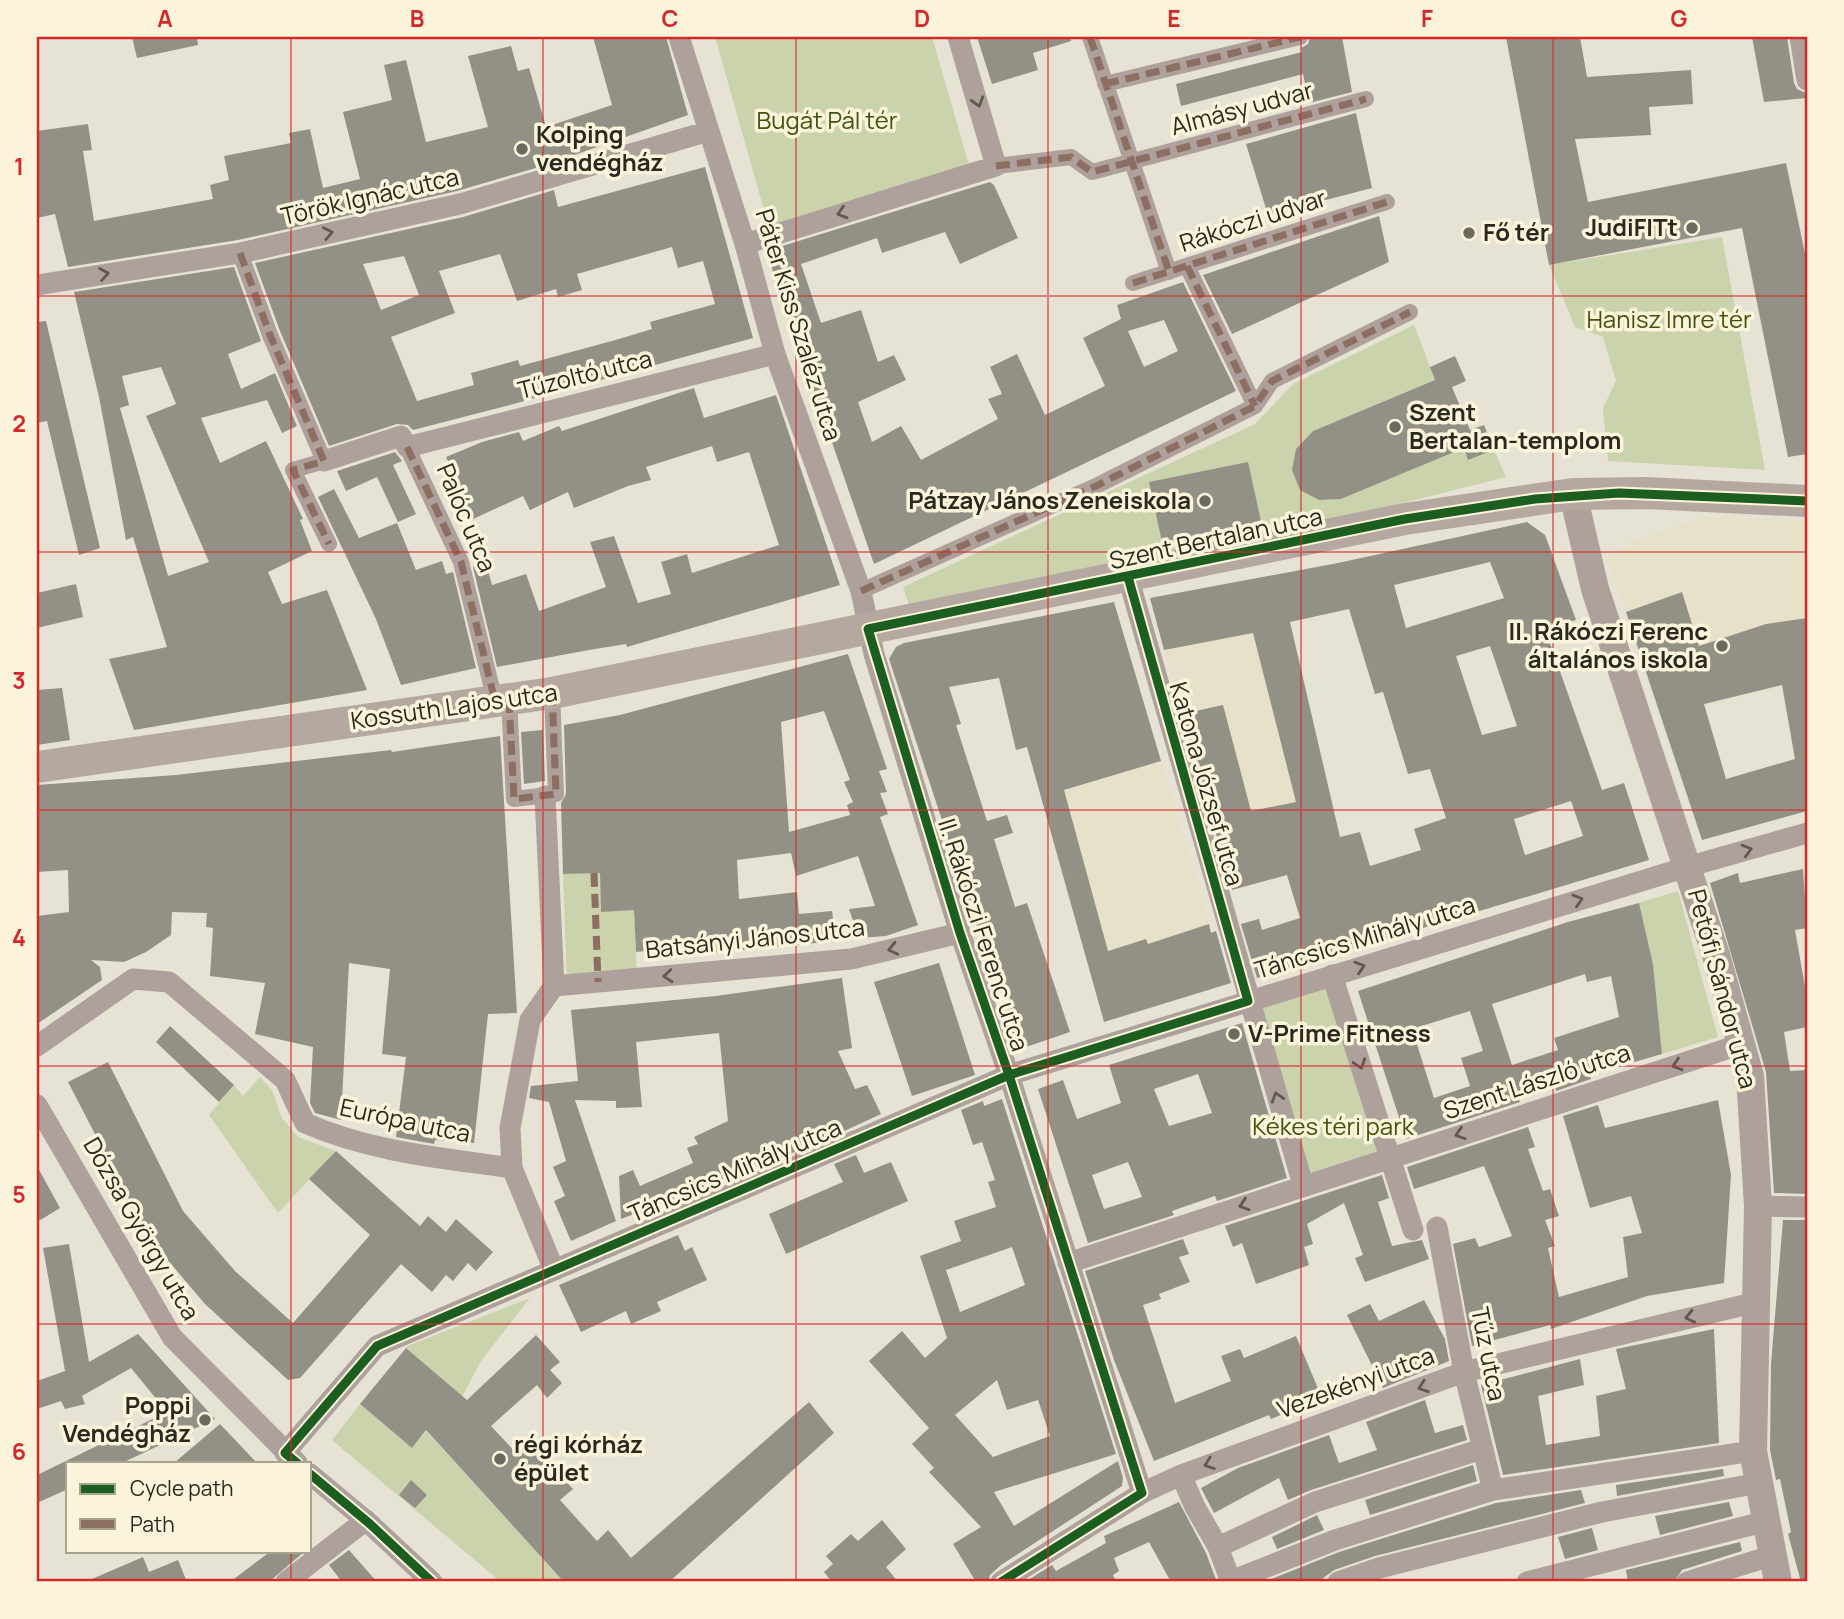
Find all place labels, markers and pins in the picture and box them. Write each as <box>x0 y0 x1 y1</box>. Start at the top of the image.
place label: Kolping vendégház <box>536 117 663 178</box>
marker: Kolping vendégház <box>514 141 530 157</box>
place label: JudiFITt <box>1585 210 1678 243</box>
place label: Fő tér <box>1483 215 1549 248</box>
marker: JudiFITt <box>1684 220 1700 236</box>
marker: Fő tér <box>1461 225 1477 241</box>
place label: Szent Bertalan-templom <box>1409 395 1621 456</box>
marker: Szent Bertalan-templom <box>1387 419 1403 435</box>
place label: Pátzay János Zeneiskola <box>908 483 1191 516</box>
marker: Pátzay János Zeneiskola <box>1197 493 1213 509</box>
place label: II. Rákóczi Ferenc általános iskola <box>1508 614 1708 675</box>
marker: II. Rákóczi Ferenc általános iskola <box>1714 638 1730 654</box>
place label: V-Prime Fitness <box>1248 1016 1431 1049</box>
marker: V-Prime Fitness <box>1226 1026 1242 1042</box>
place label: Poppi Vendégház <box>62 1388 191 1449</box>
marker: Poppi Vendégház <box>197 1412 213 1428</box>
place label: régi kórház épület <box>514 1427 643 1488</box>
marker: régi kórház épület <box>492 1451 508 1467</box>

